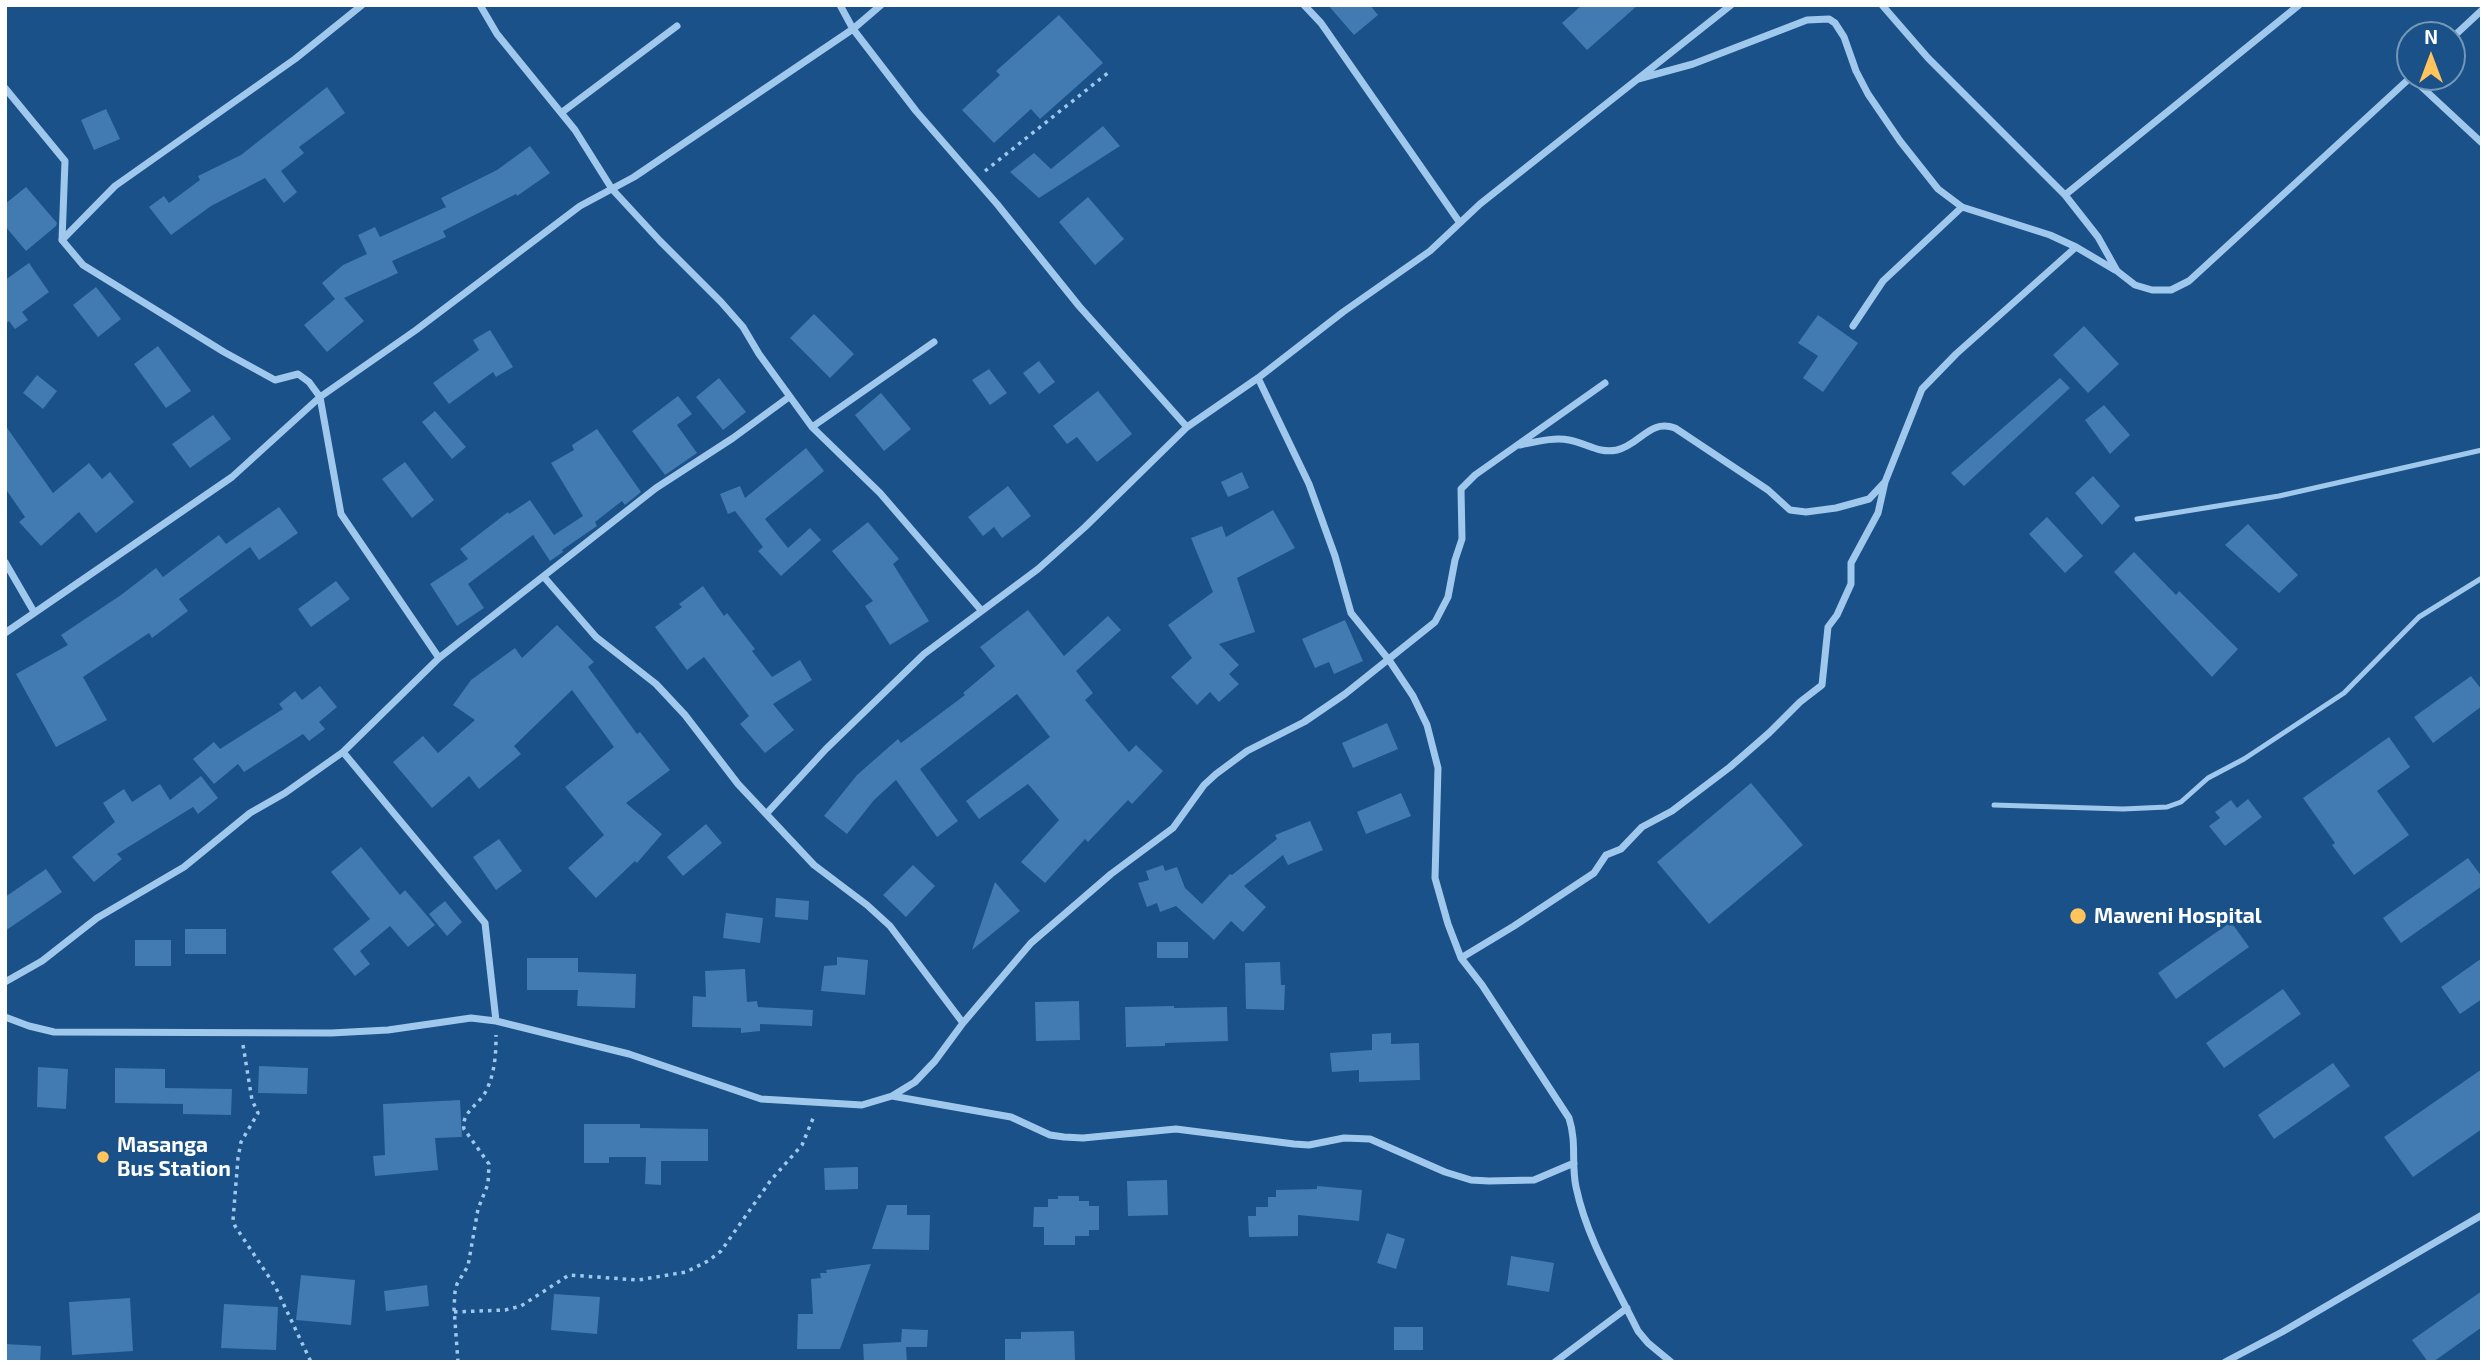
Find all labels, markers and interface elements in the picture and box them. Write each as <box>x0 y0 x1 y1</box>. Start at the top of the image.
north arrow <box>2396 21 2466 91</box>
text: N <box>2424 25 2438 48</box>
place label: Maweni Hospital <box>2094 903 2262 929</box>
marker: Maweni Hospital <box>2068 906 2088 926</box>
place label: Masanga Bus Station <box>117 1132 231 1182</box>
marker: Masanga Bus Station <box>95 1149 111 1165</box>

